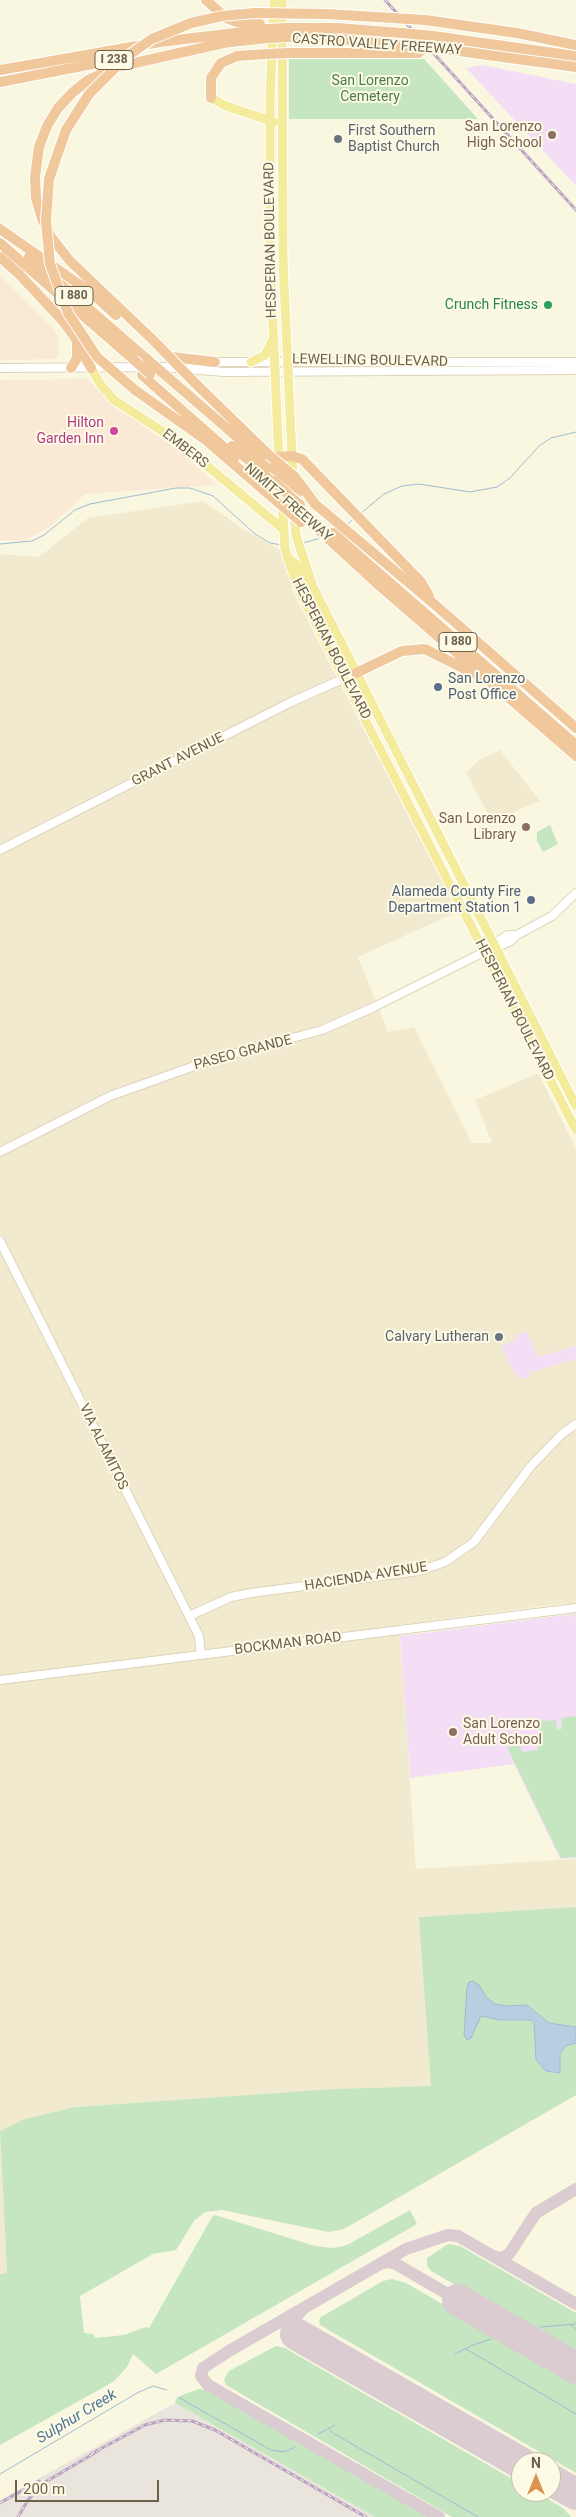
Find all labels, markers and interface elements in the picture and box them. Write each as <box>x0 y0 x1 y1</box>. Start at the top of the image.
street label: CASTRO VALLEY FREEWAY <box>291 31 463 59</box>
road number: I 238 <box>95 50 133 70</box>
park label: San Lorenzo Cemetery <box>331 73 409 105</box>
place label: San Lorenzo High School <box>465 119 542 152</box>
place label: First Southern Baptist Church <box>348 123 440 156</box>
marker: San Lorenzo High School <box>546 129 558 141</box>
marker: First Southern Baptist Church <box>332 133 344 145</box>
street label: HESPERIAN BOULEVARD <box>261 162 281 318</box>
road number: I 880 <box>55 286 93 306</box>
place label: Crunch Fitness <box>445 297 538 313</box>
marker: Crunch Fitness <box>542 299 554 311</box>
street label: LEWELLING BOULEVARD <box>292 351 448 371</box>
place label: Hilton Garden Inn <box>36 415 104 448</box>
marker: Hilton Garden Inn <box>108 425 120 437</box>
street label: EMBERS <box>159 426 211 472</box>
street label: NIMITZ FREEWAY <box>241 460 335 546</box>
street label: HESPERIAN BOULEVARD <box>288 575 374 723</box>
road number: I 880 <box>439 632 477 652</box>
place label: San Lorenzo Post Office <box>448 671 525 704</box>
marker: San Lorenzo Post Office <box>432 681 444 693</box>
street label: GRANT AVENUE <box>129 730 227 790</box>
place label: San Lorenzo Library <box>439 811 516 844</box>
marker: San Lorenzo Library <box>520 821 532 833</box>
place label: Alameda County Fire Department Station 1 <box>388 884 521 916</box>
marker: Alameda County Fire Department Station 1 <box>525 894 537 906</box>
street label: HESPERIAN BOULEVARD <box>471 936 557 1084</box>
street label: PASEO GRANDE <box>192 1032 294 1074</box>
place label: Calvary Lutheran <box>385 1329 489 1345</box>
marker: Calvary Lutheran <box>493 1331 505 1343</box>
street label: VIA ALAMITOS <box>75 1401 131 1493</box>
street label: HACIENDA AVENUE <box>303 1559 429 1595</box>
street label: BOCKMAN ROAD <box>234 1629 342 1659</box>
place label: San Lorenzo Adult School <box>463 1716 542 1748</box>
marker: San Lorenzo Adult School <box>447 1726 459 1738</box>
water label: Sulphur Creek <box>34 2386 120 2448</box>
north arrow <box>511 2452 561 2502</box>
text: N <box>531 2455 541 2471</box>
scale bar <box>18 2470 161 2502</box>
text: 200 m <box>23 2480 65 2498</box>

